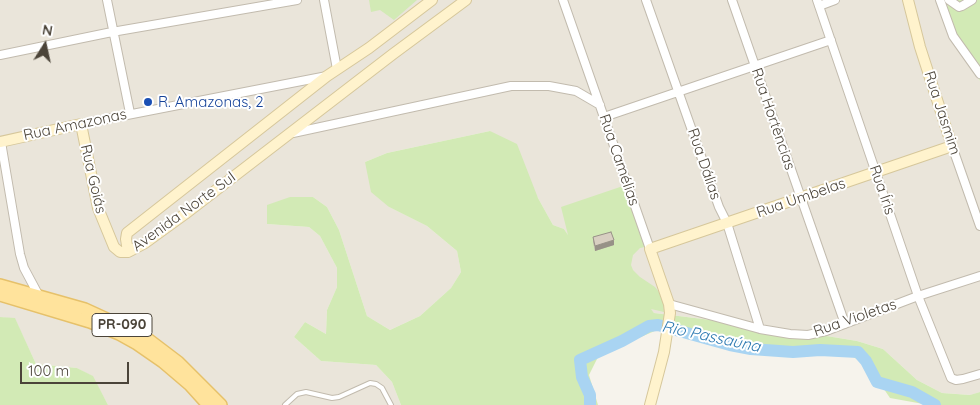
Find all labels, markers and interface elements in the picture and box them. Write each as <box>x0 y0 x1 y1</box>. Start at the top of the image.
north arrow <box>20 20 70 70</box>
text: N <box>41 20 54 40</box>
street label: Rua Hortências <box>747 66 799 172</box>
street label: Rua Jasmim <box>920 69 964 157</box>
place label: R. Amazonas, 2 <box>158 93 264 111</box>
marker: R. Amazonas, 2 <box>142 96 154 108</box>
street label: Rua Amazonas <box>22 105 128 145</box>
street label: Rua Camélias <box>595 112 643 208</box>
street label: Rua Dálias <box>683 126 725 202</box>
street label: Rua Goiás <box>76 143 110 215</box>
street label: Rua Íris <box>865 163 899 217</box>
street label: Avenida Norte Sul <box>129 168 239 256</box>
street label: Rua Umbelas <box>754 174 848 222</box>
street label: Rua Violetas <box>811 295 899 341</box>
road number: PR-090 <box>92 314 152 336</box>
water label: Rio Passaúna <box>660 317 762 357</box>
scale bar <box>22 352 131 384</box>
text: 100 m <box>28 361 69 380</box>

